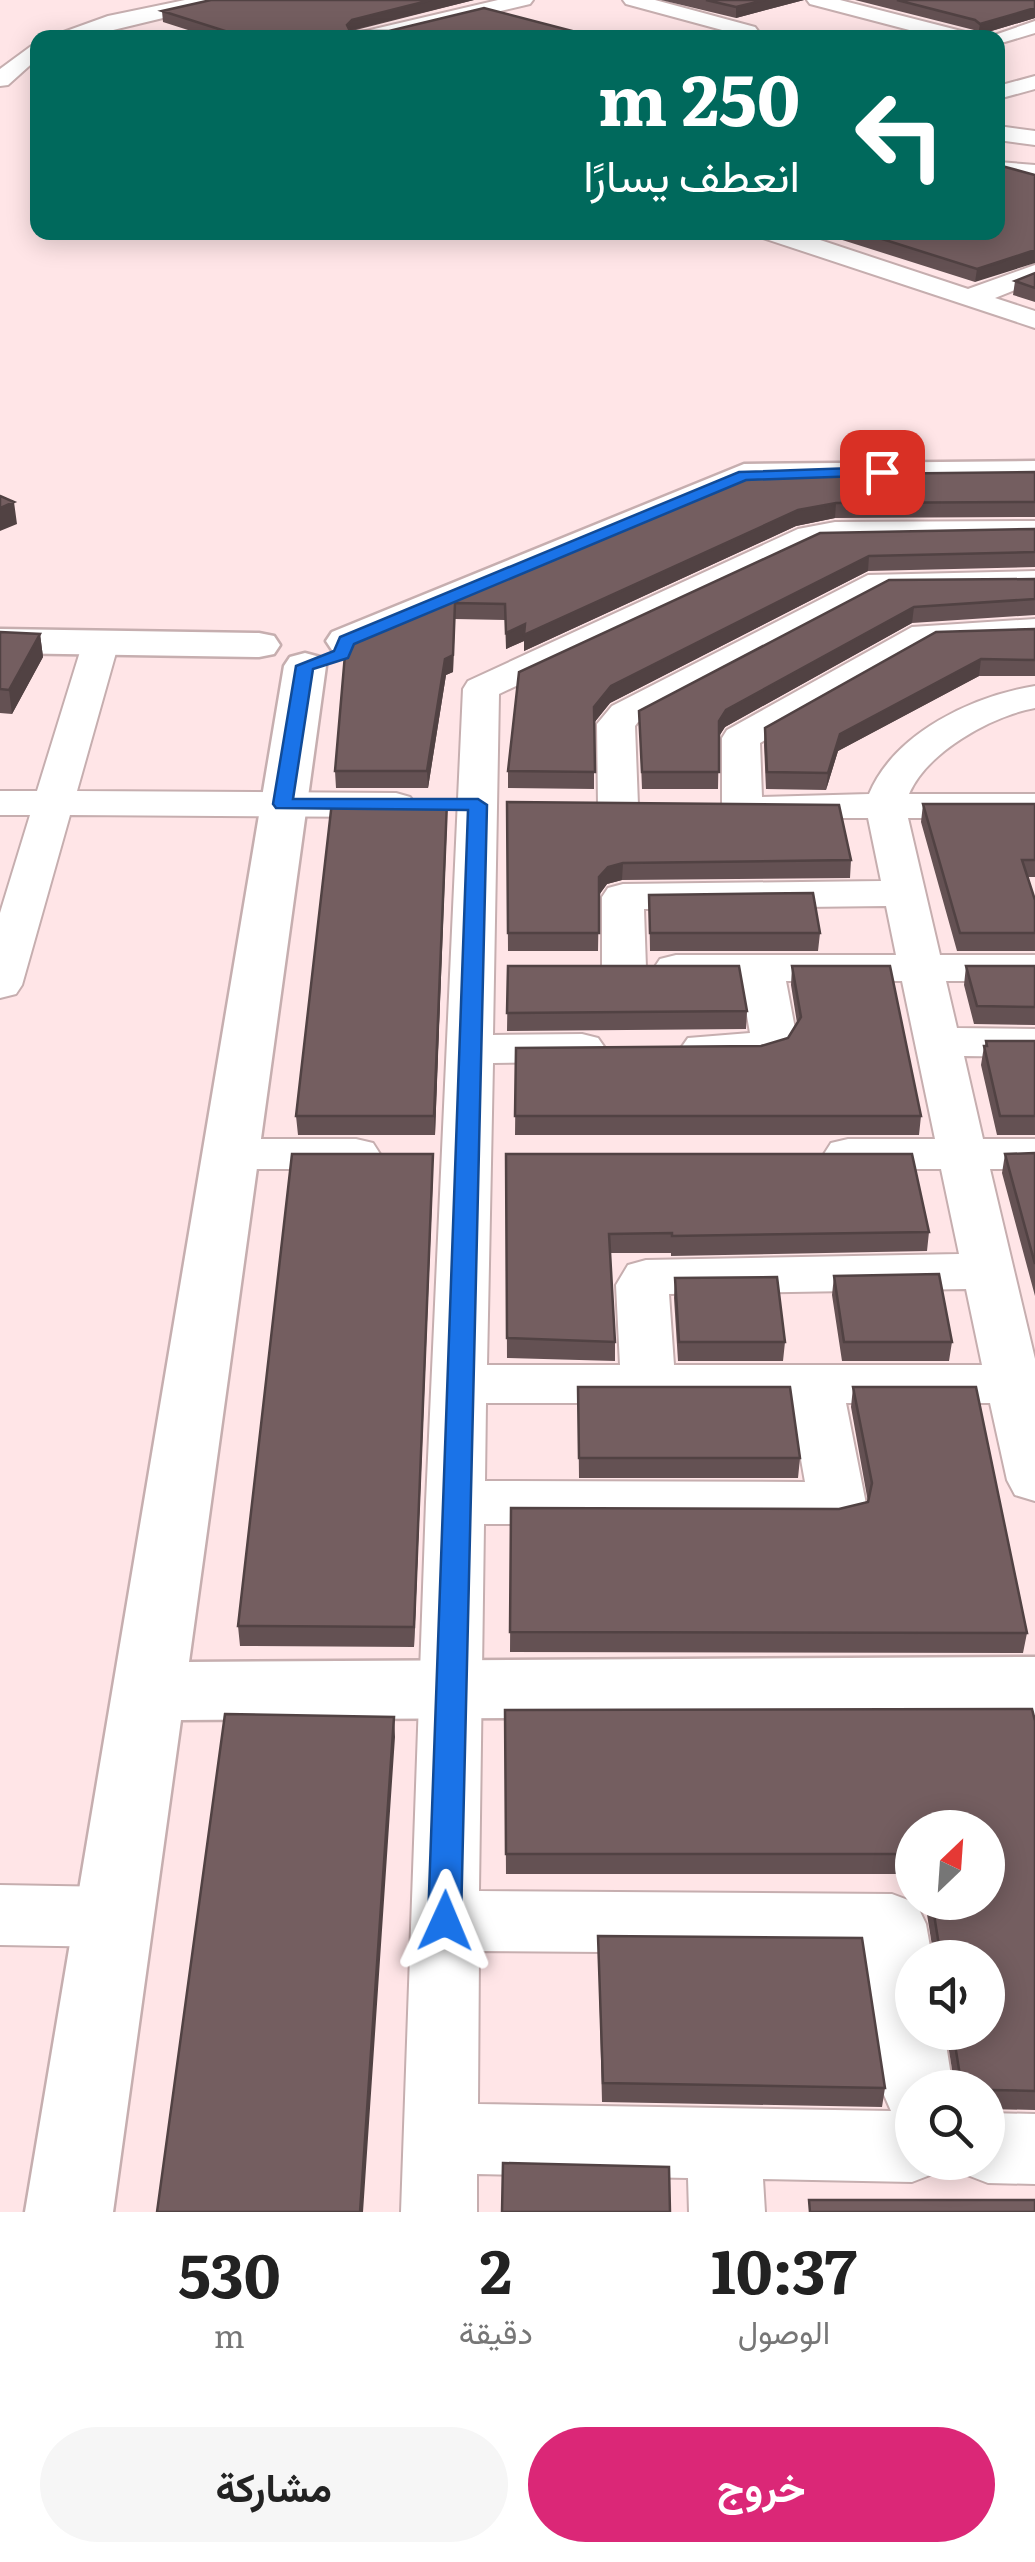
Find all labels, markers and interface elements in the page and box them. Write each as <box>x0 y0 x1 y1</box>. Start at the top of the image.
text: 250 m <box>598 44 800 148</box>
icon: left <box>835 70 965 200</box>
text: انعطف يسارًا <box>583 139 800 206</box>
pin <box>840 430 925 515</box>
icon: arrive <box>855 445 910 500</box>
north arrow <box>895 1810 1005 1920</box>
map controls <box>895 1810 1005 2180</box>
position arrow <box>393 1869 497 1973</box>
button: sound <box>895 1940 1005 2050</box>
button: search <box>895 2070 1005 2180</box>
text: 2 <box>480 2223 512 2312</box>
text: 10:37 <box>711 2223 857 2312</box>
text: 530 <box>178 2227 281 2316</box>
text: دقيقة <box>459 2306 533 2354</box>
text: الوصول <box>738 2306 830 2354</box>
text: m <box>214 2310 245 2358</box>
button: مشاركة <box>40 2427 508 2542</box>
button: خروج <box>528 2427 995 2542</box>

